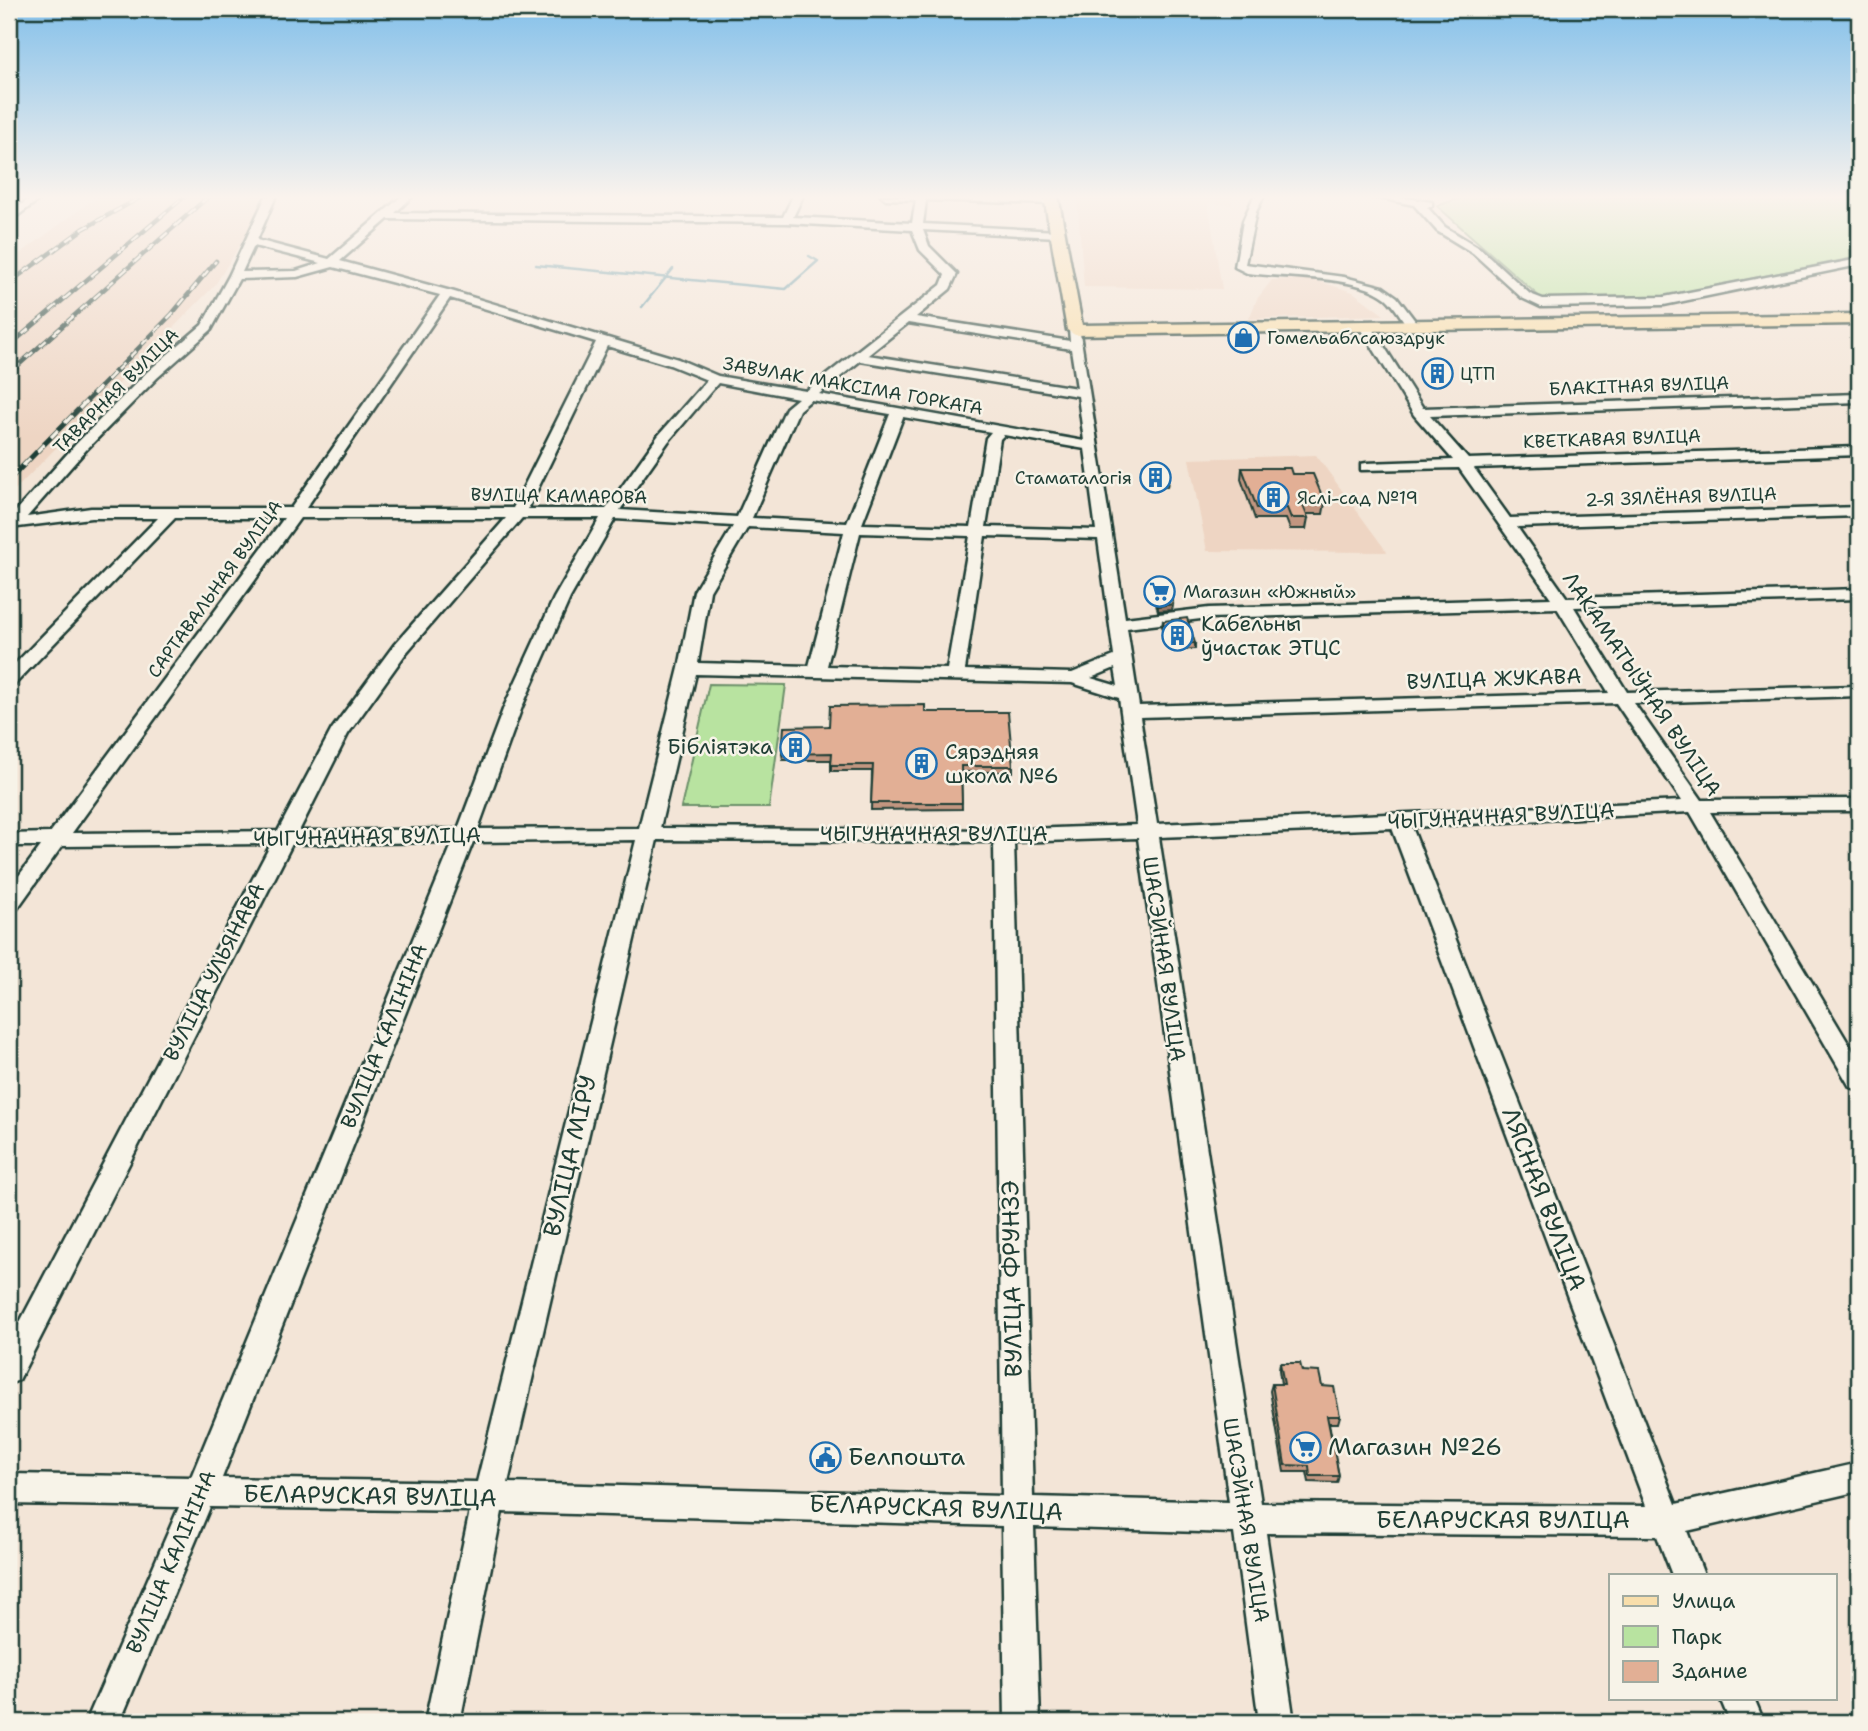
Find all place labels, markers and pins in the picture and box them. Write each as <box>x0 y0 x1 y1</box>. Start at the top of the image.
shop icon: Гомельаблсаюздрук <box>1227 321 1261 355</box>
place label: Гомельаблсаюздрук <box>1267 326 1445 350</box>
building icon: ЦТП <box>1420 357 1454 391</box>
place label: ЦТП <box>1460 362 1495 386</box>
building icon: Стаматалогія <box>1138 461 1172 495</box>
place label: Стаматалогія <box>1015 466 1132 490</box>
building icon: Яслі-сад №19 <box>1257 481 1291 515</box>
place label: Яслі-сад №19 <box>1297 486 1418 510</box>
supermarket icon: Магазин «Южный» <box>1143 575 1177 609</box>
place label: Магазин «Южный» <box>1183 580 1356 604</box>
place label: Кабельны ўчастак ЭТЦС <box>1201 610 1341 662</box>
building icon: Кабельны ўчастак ЭТЦС <box>1161 619 1195 653</box>
building icon: Бібліятэка <box>779 730 813 764</box>
place label: Бібліятэка <box>667 733 773 761</box>
place label: Сярэдняя школа №6 <box>945 738 1059 790</box>
building icon: Сярэдняя школа №6 <box>905 747 939 781</box>
supermarket icon: Магазин №26 <box>1288 1430 1322 1464</box>
place label: Магазин №26 <box>1328 1431 1502 1463</box>
public building icon: Белпошта <box>808 1440 842 1474</box>
place label: Белпошта <box>848 1441 965 1473</box>

